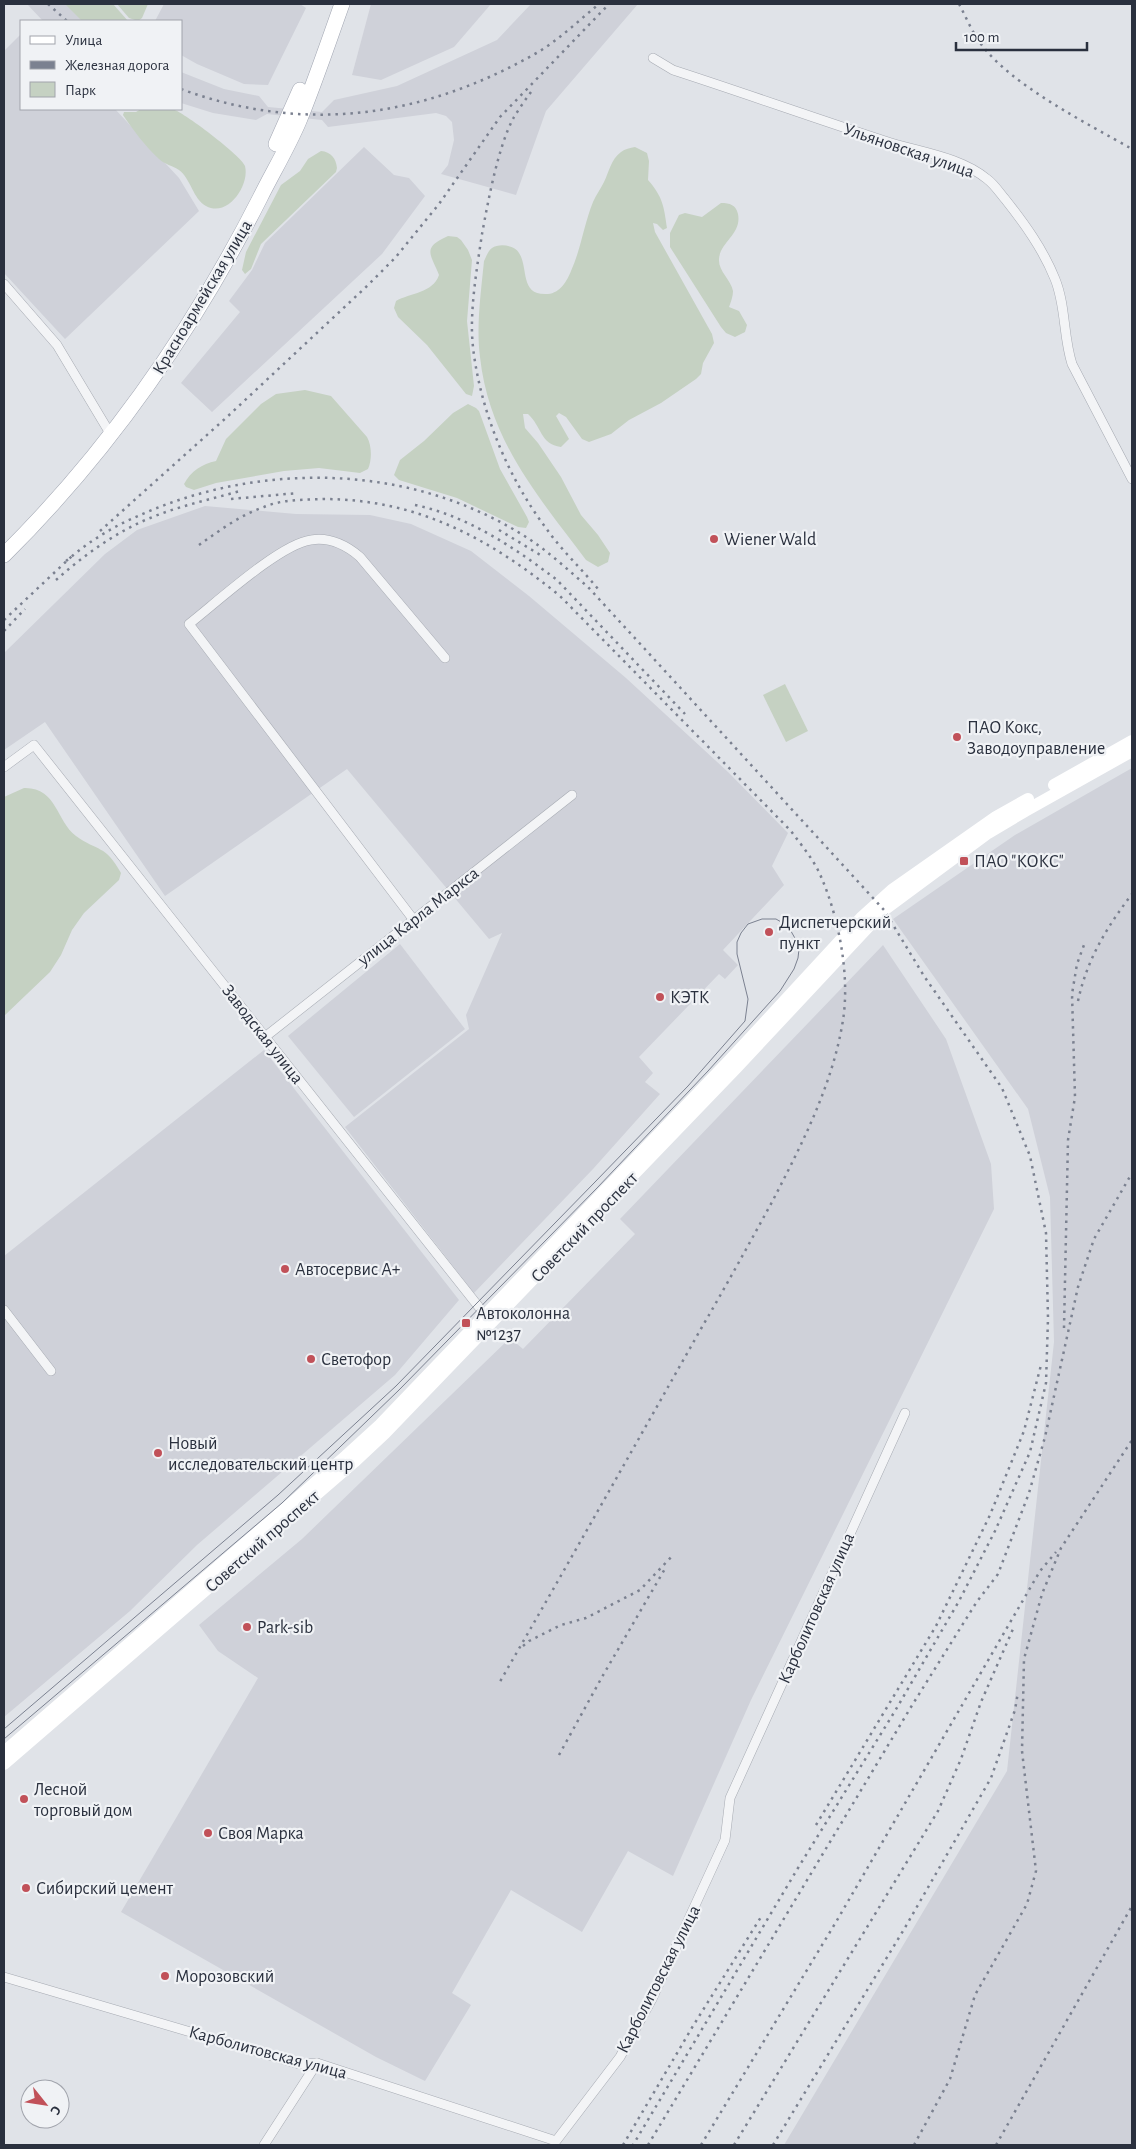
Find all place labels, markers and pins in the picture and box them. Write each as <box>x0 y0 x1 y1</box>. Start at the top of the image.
place label: Wiener Wald <box>724 531 816 549</box>
marker: Wiener Wald <box>708 533 720 545</box>
place label: ПАО Кокс, Заводоуправление <box>967 719 1105 758</box>
marker: ПАО Кокс, Заводоуправление <box>951 731 963 743</box>
place label: ПАО "КОКС" <box>974 853 1064 871</box>
marker: ПАО "КОКС" <box>958 855 970 867</box>
place label: Диспетчерский пункт <box>779 914 891 953</box>
marker: Диспетчерский пункт <box>763 926 775 938</box>
place label: КЭТК <box>670 989 710 1007</box>
marker: КЭТК <box>654 991 666 1003</box>
place label: Автосервис А+ <box>295 1261 401 1279</box>
marker: Автосервис А+ <box>279 1263 291 1275</box>
place label: Автоколонна №1237 <box>476 1305 570 1344</box>
marker: Автоколонна №1237 <box>460 1317 472 1329</box>
place label: Светофор <box>321 1351 391 1369</box>
marker: Светофор <box>305 1353 317 1365</box>
place label: Новый исследовательский центр <box>168 1435 353 1474</box>
marker: Новый исследовательский центр <box>152 1447 164 1459</box>
place label: Park-sib <box>257 1619 313 1637</box>
marker: Park-sib <box>241 1621 253 1633</box>
place label: Лесной торговый дом <box>33 1781 133 1820</box>
marker: Лесной торговый дом <box>18 1793 30 1805</box>
place label: Своя Марка <box>218 1825 304 1843</box>
marker: Своя Марка <box>202 1827 214 1839</box>
place label: Сибирский цемент <box>36 1879 174 1898</box>
marker: Сибирский цемент <box>20 1882 32 1894</box>
place label: Морозовский <box>175 1968 274 1986</box>
marker: Морозовский <box>159 1970 171 1982</box>

